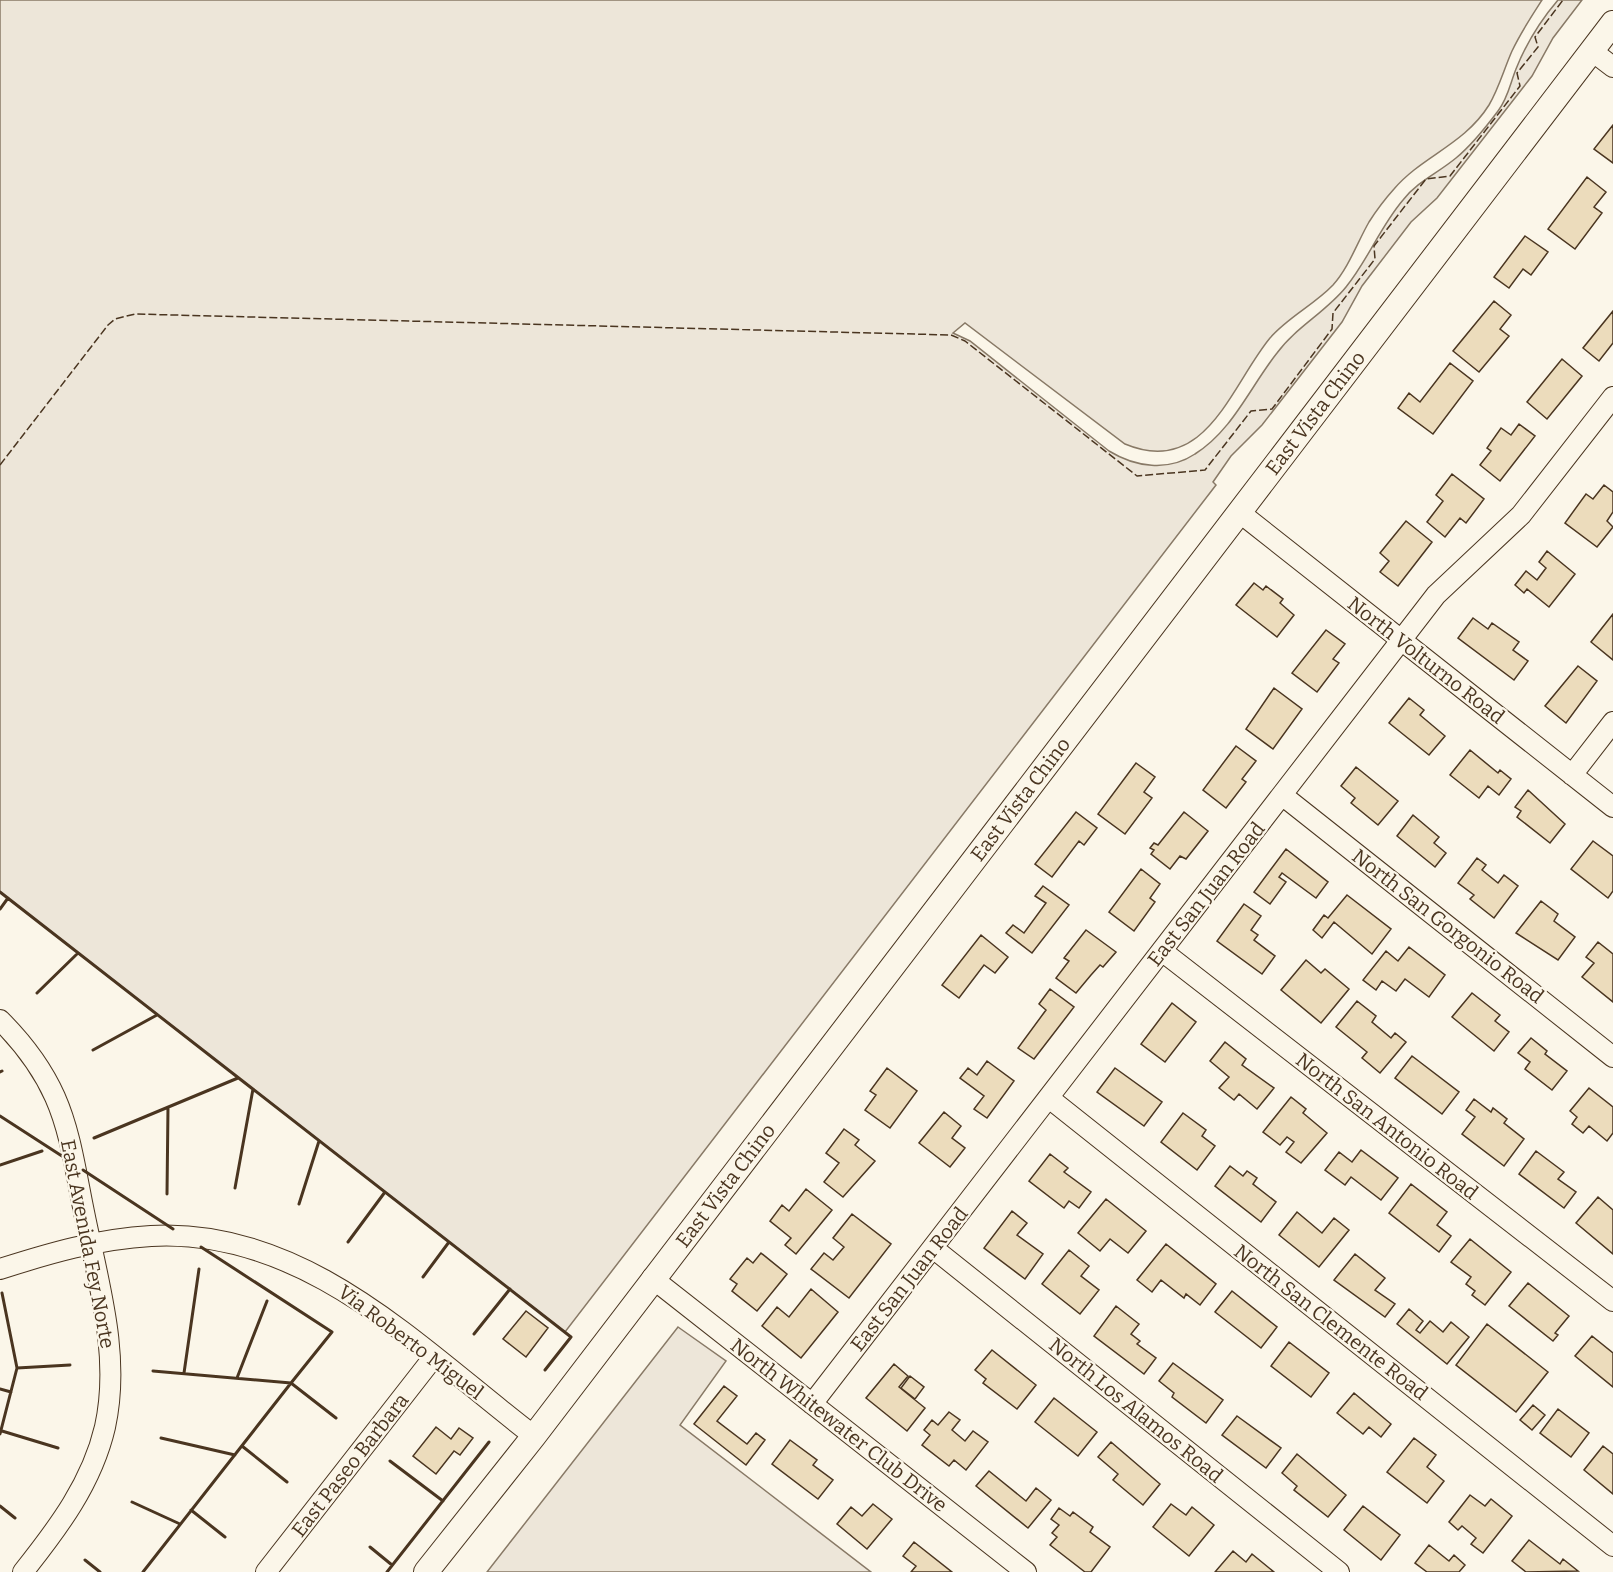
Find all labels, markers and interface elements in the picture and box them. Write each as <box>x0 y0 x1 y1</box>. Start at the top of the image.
street label: East Vista Chino <box>1260 346 1370 479</box>
street label: North Volturno Road <box>1343 591 1509 729</box>
street label: East Vista Chino <box>966 733 1075 866</box>
street label: East San Juan Road <box>1142 817 1270 971</box>
street label: North San Gorgonio Road <box>1347 844 1549 1008</box>
street label: North San Antonio Road <box>1291 1047 1483 1205</box>
street label: East Vista Chino <box>671 1119 780 1252</box>
street label: East Avenida Fey Norte <box>56 1137 120 1351</box>
street label: East San Juan Road <box>845 1202 973 1356</box>
street label: North San Clemente Road <box>1229 1239 1433 1405</box>
street label: Via Roberto Miguel <box>334 1280 489 1405</box>
street label: North Los Alamos Road <box>1044 1332 1228 1488</box>
street label: North Whitewater Club Drive <box>726 1333 952 1517</box>
street label: East Paseo Barbara <box>286 1388 414 1542</box>

